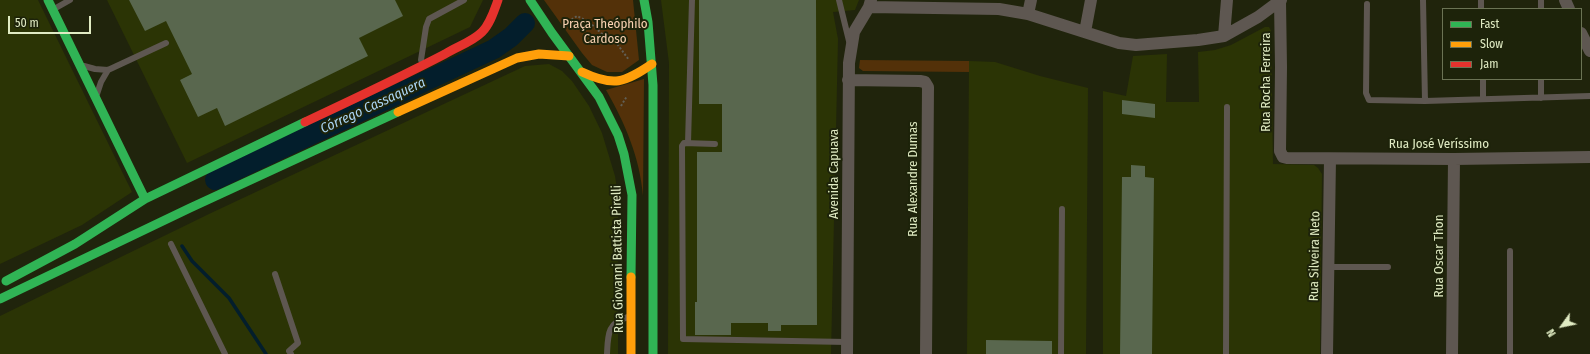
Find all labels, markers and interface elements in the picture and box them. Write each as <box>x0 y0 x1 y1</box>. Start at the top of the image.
scale bar <box>10 8 93 34</box>
legend <box>1442 8 1582 80</box>
text: 50 m <box>15 16 39 30</box>
park label: Praça Theóphilo Cardoso <box>562 16 648 47</box>
text: Fast <box>1480 17 1499 31</box>
street label: Rua Rocha Ferreira <box>1258 32 1274 132</box>
text: Slow <box>1480 37 1503 51</box>
text: Jam <box>1480 57 1498 71</box>
water label: Córrego Cassaquera <box>318 74 428 138</box>
street label: Rua Alexandre Dumas <box>905 121 921 237</box>
street label: Avenida Capuava <box>826 129 842 219</box>
street label: Rua José Veríssimo <box>1389 136 1489 152</box>
street label: Rua Giovanni Battista Pirelli <box>609 185 627 333</box>
street label: Rua Silveira Neto <box>1306 211 1324 301</box>
street label: Rua Oscar Thon <box>1431 215 1447 297</box>
north arrow <box>1542 306 1582 346</box>
text: N <box>1544 327 1559 339</box>

